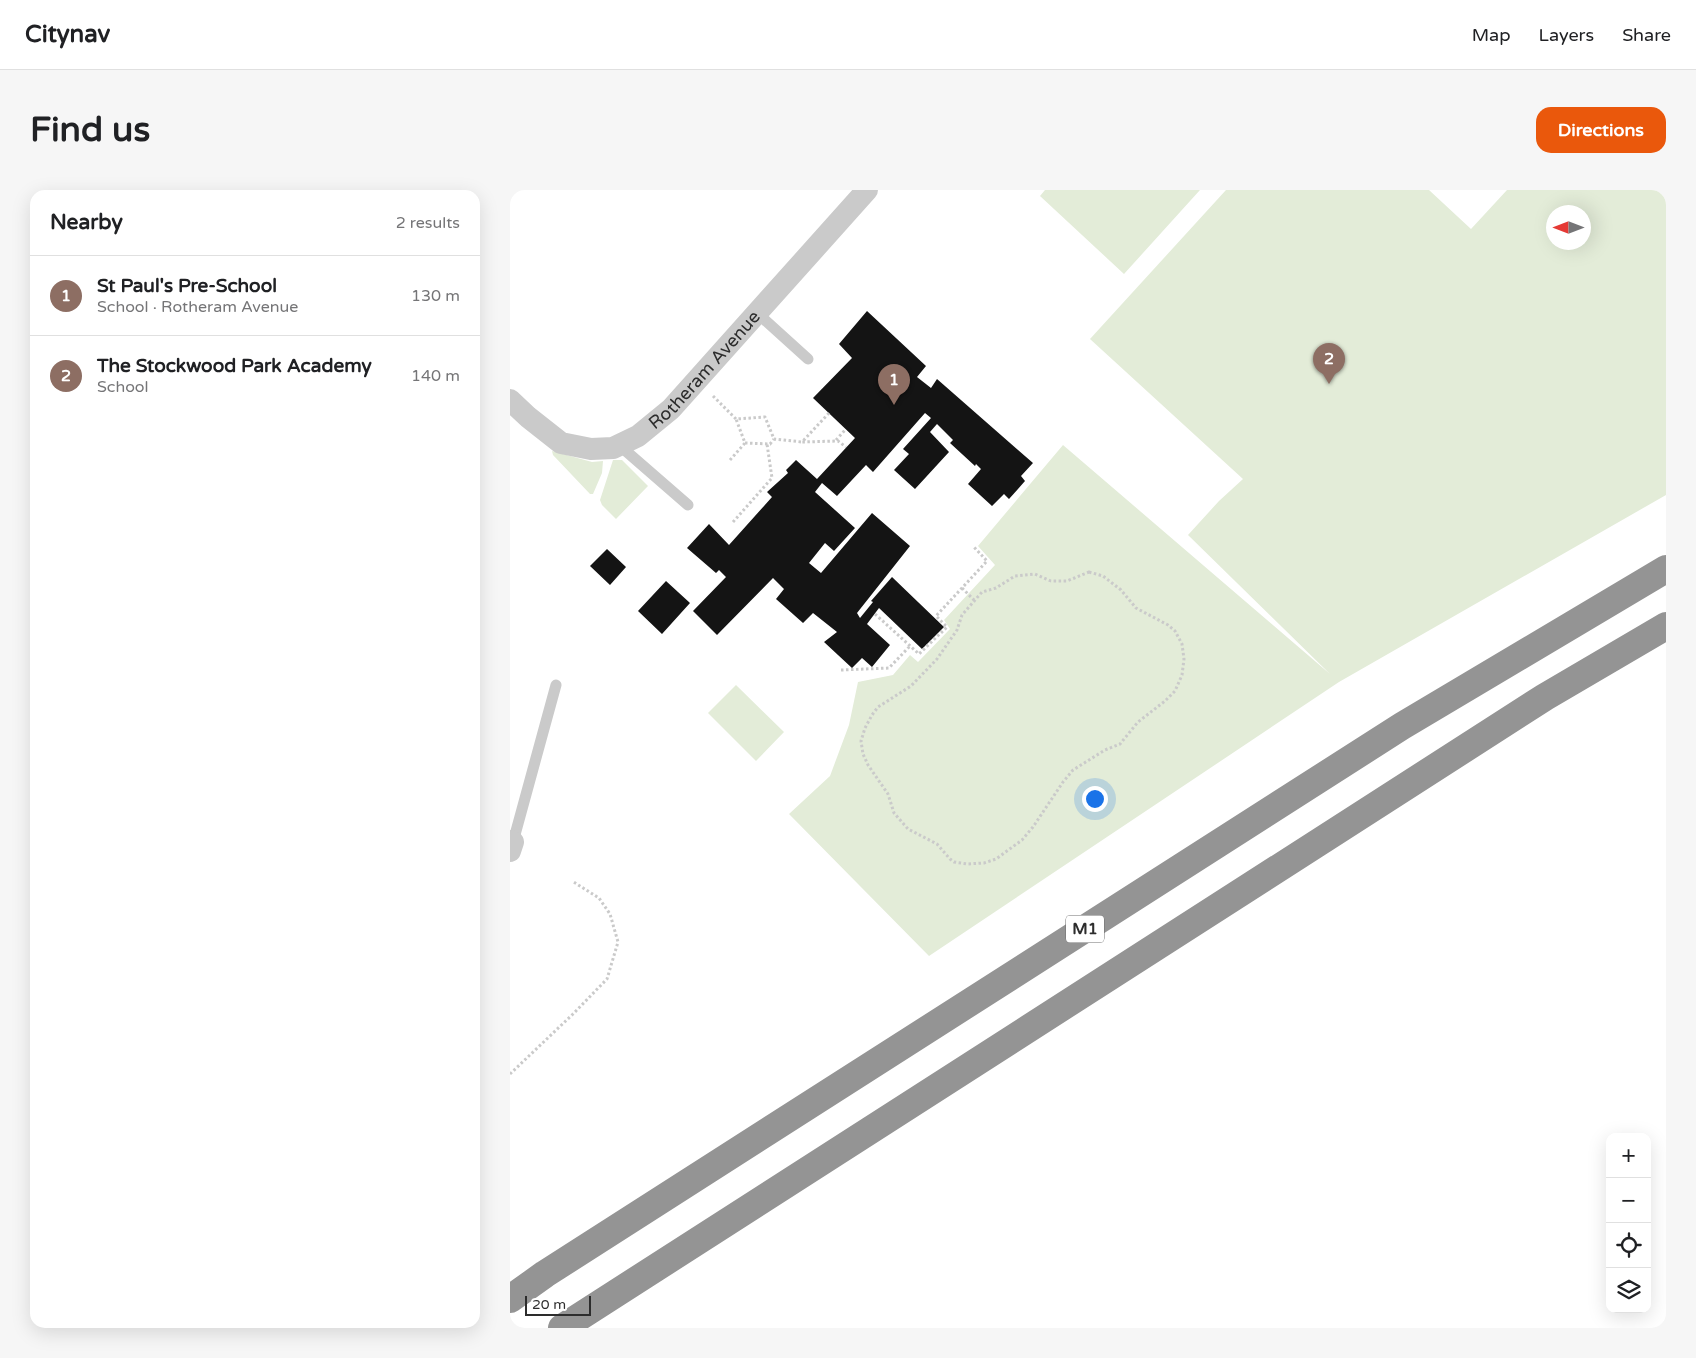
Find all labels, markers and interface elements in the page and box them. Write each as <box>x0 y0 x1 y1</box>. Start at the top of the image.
text: Citynav <box>25 20 110 49</box>
text: Map <box>1472 24 1511 46</box>
text: Layers <box>1539 24 1594 46</box>
text: Share <box>1622 24 1671 46</box>
button: Directions <box>1536 107 1666 153</box>
text: Find us <box>30 109 150 151</box>
north arrow <box>1546 205 1591 250</box>
text: Nearby <box>50 210 123 235</box>
text: 2 results <box>396 213 460 233</box>
text: St Paul's Pre-School <box>97 275 277 297</box>
text: 1 <box>61 286 71 306</box>
text: 130 m <box>411 286 460 306</box>
text: School · Rotheram Avenue <box>97 297 298 317</box>
street label: Rotheram Avenue <box>644 306 765 434</box>
pin: 2 <box>1313 343 1345 384</box>
text: The Stockwood Park Academy <box>97 355 372 377</box>
pin: 1 <box>878 364 910 405</box>
text: 2 <box>61 366 71 386</box>
text: 140 m <box>411 366 460 386</box>
text: School <box>97 377 149 397</box>
your location <box>1082 786 1108 812</box>
road number: M1 <box>1066 916 1104 942</box>
map controls <box>1606 1133 1651 1313</box>
button: + <box>1606 1133 1651 1178</box>
button: − <box>1606 1178 1651 1223</box>
button: locate <box>1606 1223 1651 1268</box>
button: layers <box>1606 1268 1651 1313</box>
scale bar <box>525 1293 591 1316</box>
text: 20 m <box>532 1296 566 1313</box>

